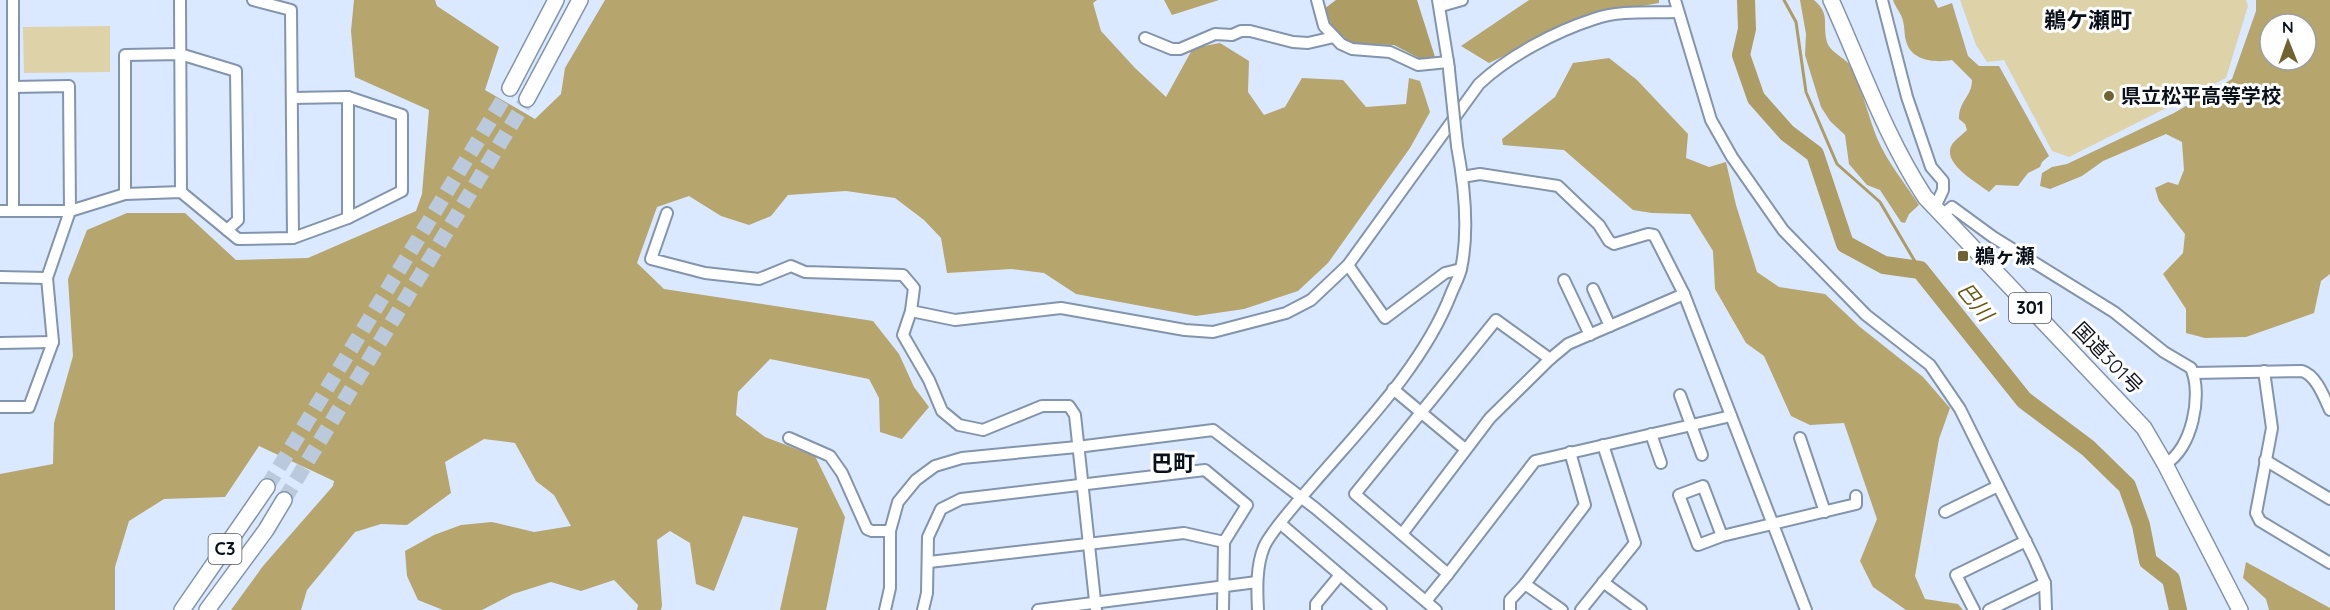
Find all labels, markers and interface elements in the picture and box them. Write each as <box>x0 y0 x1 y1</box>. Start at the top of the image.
district label: 鵜ケ瀬町 <box>2044 6 2132 34</box>
north arrow <box>2258 12 2318 72</box>
text: N <box>2282 17 2294 37</box>
place label: 県立松平高等学校 <box>2121 83 2281 108</box>
marker: 県立松平高等学校 <box>2102 89 2116 103</box>
place label: 鵜ヶ瀬 <box>1975 243 2035 268</box>
marker: 鵜ヶ瀬 <box>1956 249 1970 263</box>
water label: 巴川 <box>1952 277 2000 327</box>
road number: 301 <box>2009 293 2051 323</box>
street label: 国道301号 <box>2068 317 2149 399</box>
district label: 巴町 <box>1151 449 1195 477</box>
road number: C3 <box>208 534 242 564</box>

